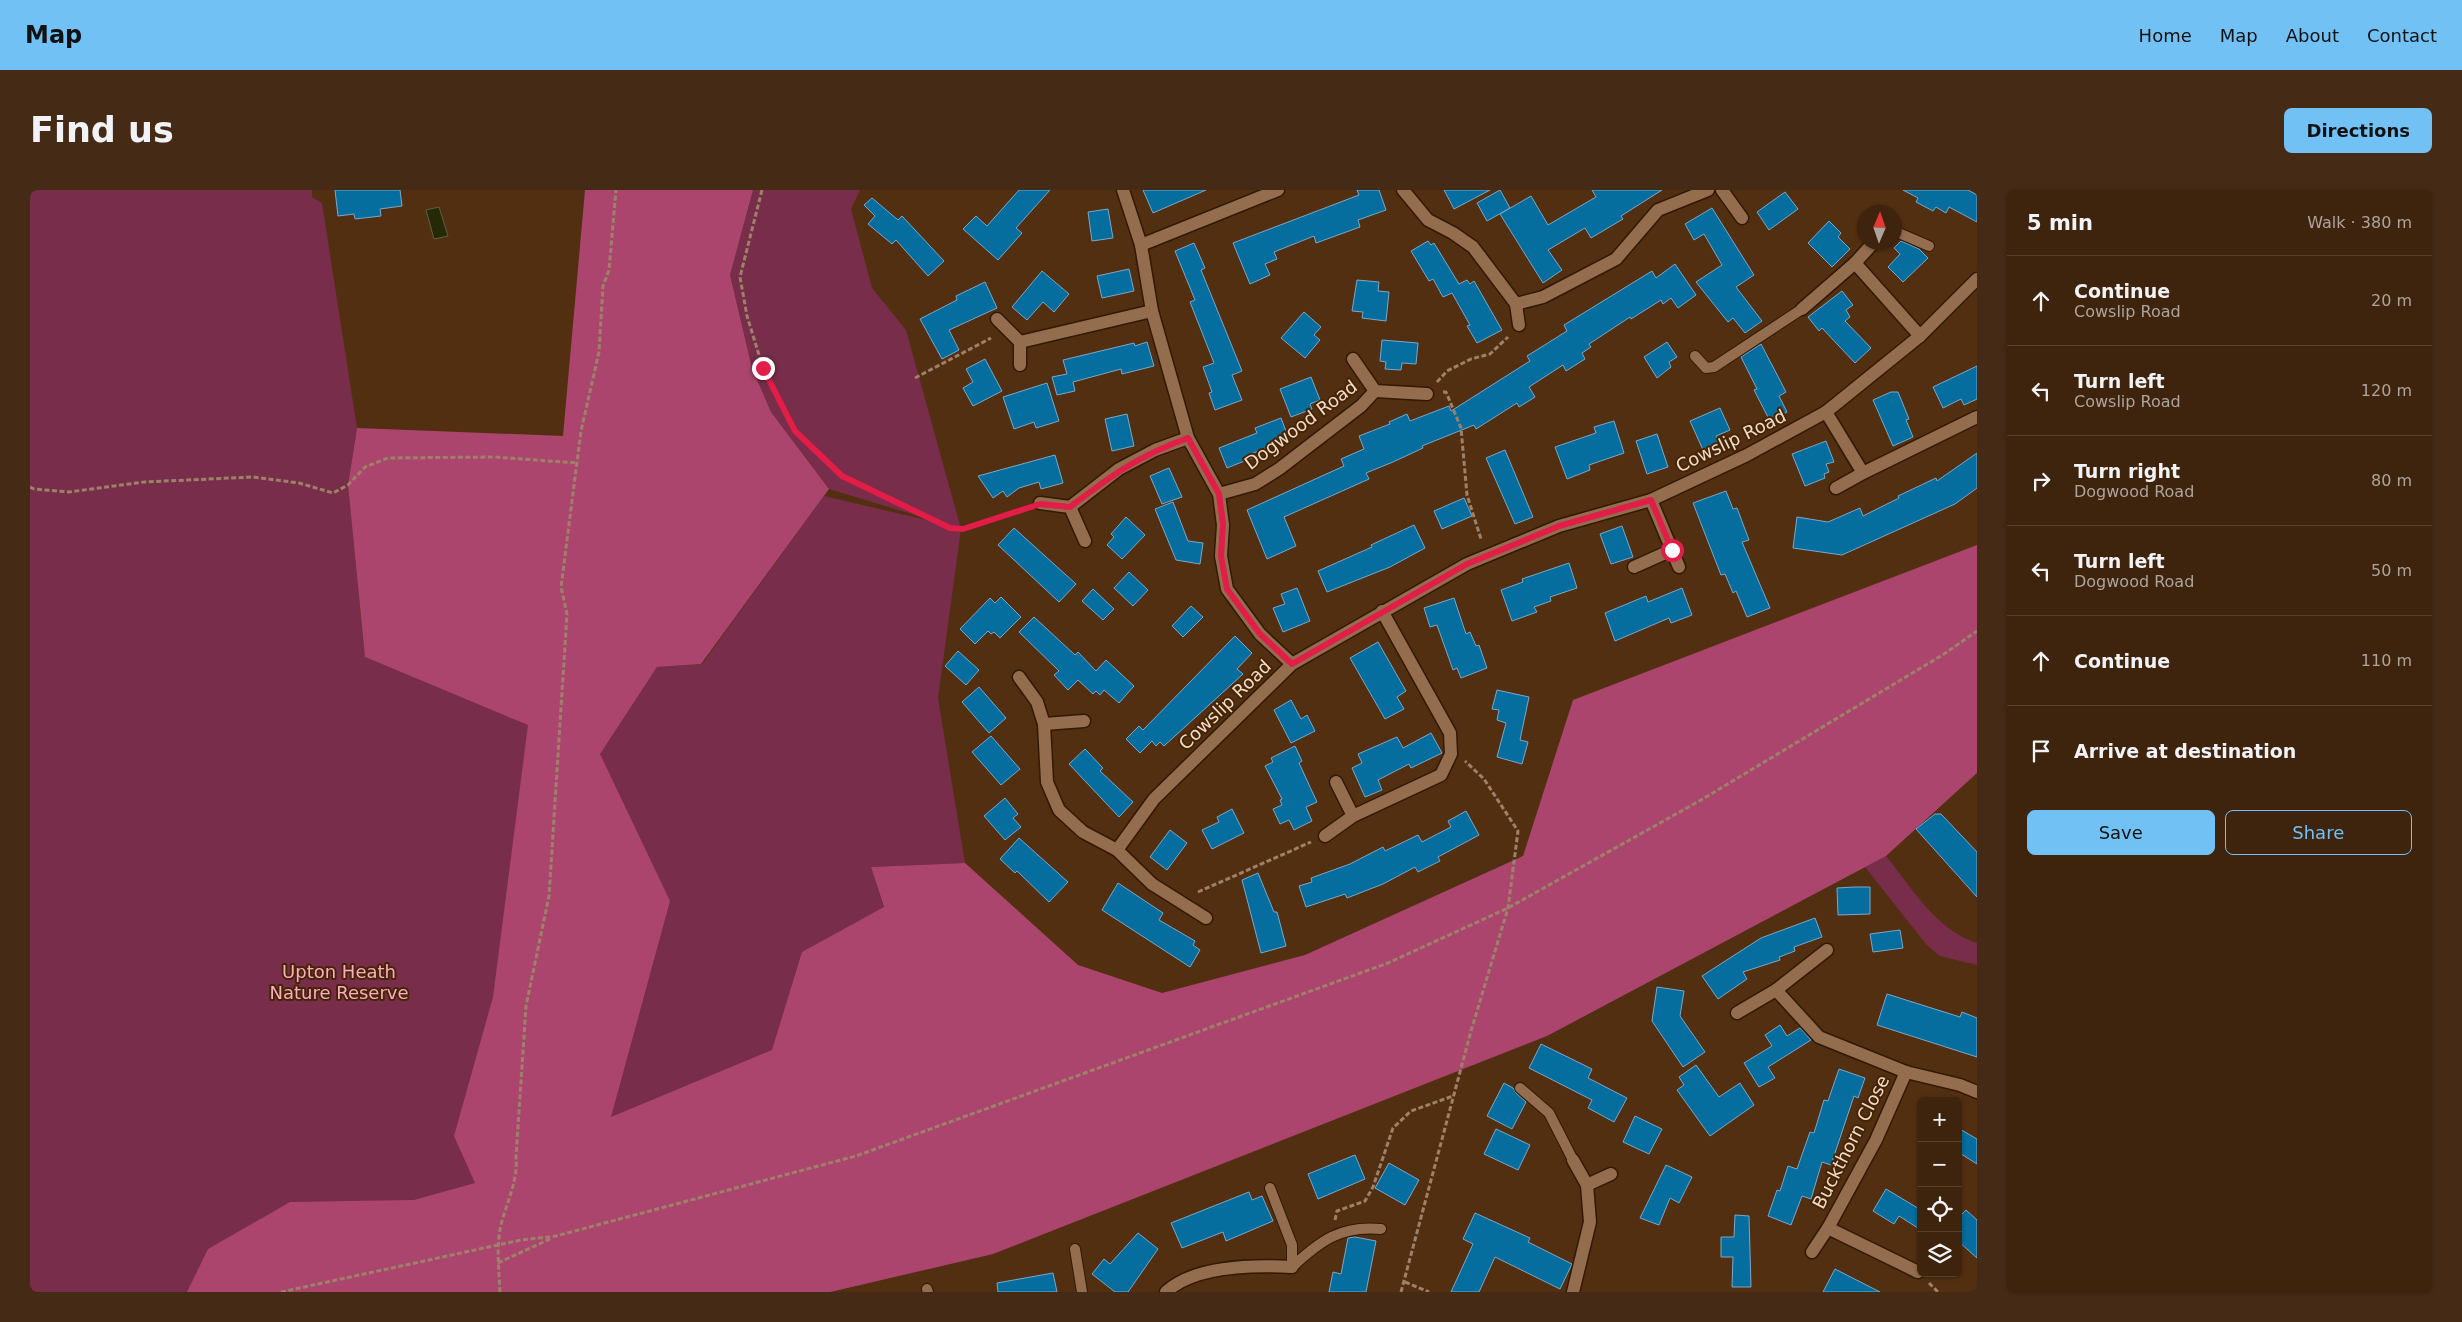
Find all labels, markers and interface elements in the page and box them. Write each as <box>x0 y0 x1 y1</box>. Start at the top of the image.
text: Map <box>25 21 82 49</box>
text: Home <box>2139 25 2192 46</box>
text: Map <box>2220 25 2258 46</box>
text: About <box>2286 25 2339 46</box>
text: Contact <box>2367 25 2437 46</box>
button: Directions <box>2284 108 2432 153</box>
text: Find us <box>30 110 174 150</box>
north arrow <box>1857 205 1902 250</box>
text: 5 min <box>2027 211 2093 235</box>
text: Walk · 380 m <box>2307 213 2412 232</box>
text: Continue <box>2074 280 2170 302</box>
icon: ahead <box>2027 287 2055 315</box>
text: 20 m <box>2371 291 2412 310</box>
text: Cowslip Road <box>2074 302 2181 321</box>
route end <box>752 357 775 380</box>
text: Turn left <box>2074 370 2165 392</box>
street label: Dogwood Road <box>1240 375 1361 474</box>
icon: left <box>2027 377 2055 405</box>
text: 120 m <box>2361 381 2412 400</box>
text: Cowslip Road <box>2074 392 2181 411</box>
street label: Cowslip Road <box>1672 405 1789 476</box>
text: Turn right <box>2074 460 2180 482</box>
icon: right <box>2027 467 2055 495</box>
text: 80 m <box>2371 471 2412 490</box>
text: Dogwood Road <box>2074 482 2194 501</box>
route start <box>1661 539 1684 562</box>
text: Turn left <box>2074 550 2165 572</box>
icon: left <box>2027 557 2055 585</box>
text: 50 m <box>2371 561 2412 580</box>
text: Dogwood Road <box>2074 572 2194 591</box>
icon: ahead <box>2027 647 2055 675</box>
text: Continue <box>2074 650 2170 672</box>
text: 110 m <box>2361 651 2412 670</box>
street label: Cowslip Road <box>1174 655 1275 754</box>
icon: arrive <box>2027 737 2055 765</box>
text: Arrive at destination <box>2074 740 2296 762</box>
button: Save <box>2027 810 2215 855</box>
button: Share <box>2225 810 2412 855</box>
park label: Upton Heath Nature Reserve <box>269 961 409 1003</box>
street label: Buckthorn Close <box>1808 1072 1893 1212</box>
map controls <box>1917 1097 1962 1277</box>
button: + <box>1917 1097 1962 1142</box>
button: − <box>1917 1142 1962 1187</box>
button: locate <box>1917 1187 1962 1232</box>
button: layers <box>1917 1232 1962 1277</box>

